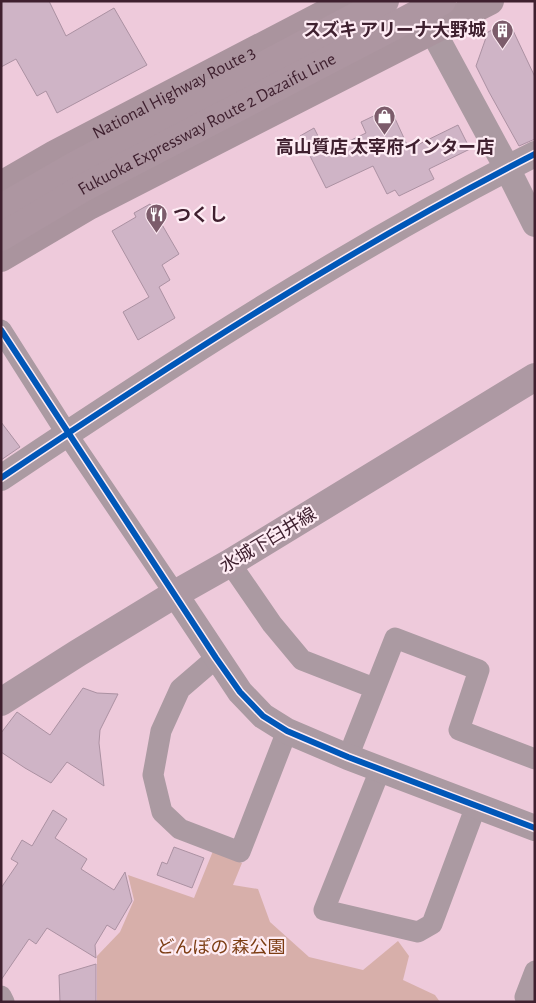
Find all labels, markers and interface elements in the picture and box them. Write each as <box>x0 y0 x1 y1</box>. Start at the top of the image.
building icon: スズキ アリーナ大野城 <box>490 18 514 49</box>
place label: スズキ アリーナ大野城 <box>303 20 486 40</box>
street label: National Highway Route 3 <box>90 43 258 143</box>
street label: Fukuoka Expressway Route 2 Dazaifu Line <box>75 50 339 199</box>
shop icon: 高山質店 太宰府インター店 <box>373 105 397 136</box>
place label: 高山質店 太宰府インター店 <box>276 137 494 157</box>
restaurant icon: つくし <box>145 203 169 234</box>
place label: つくし <box>173 205 227 225</box>
street label: 水城下臼井線 <box>217 504 319 576</box>
park label: どんぽの 森公園 <box>157 938 285 957</box>

